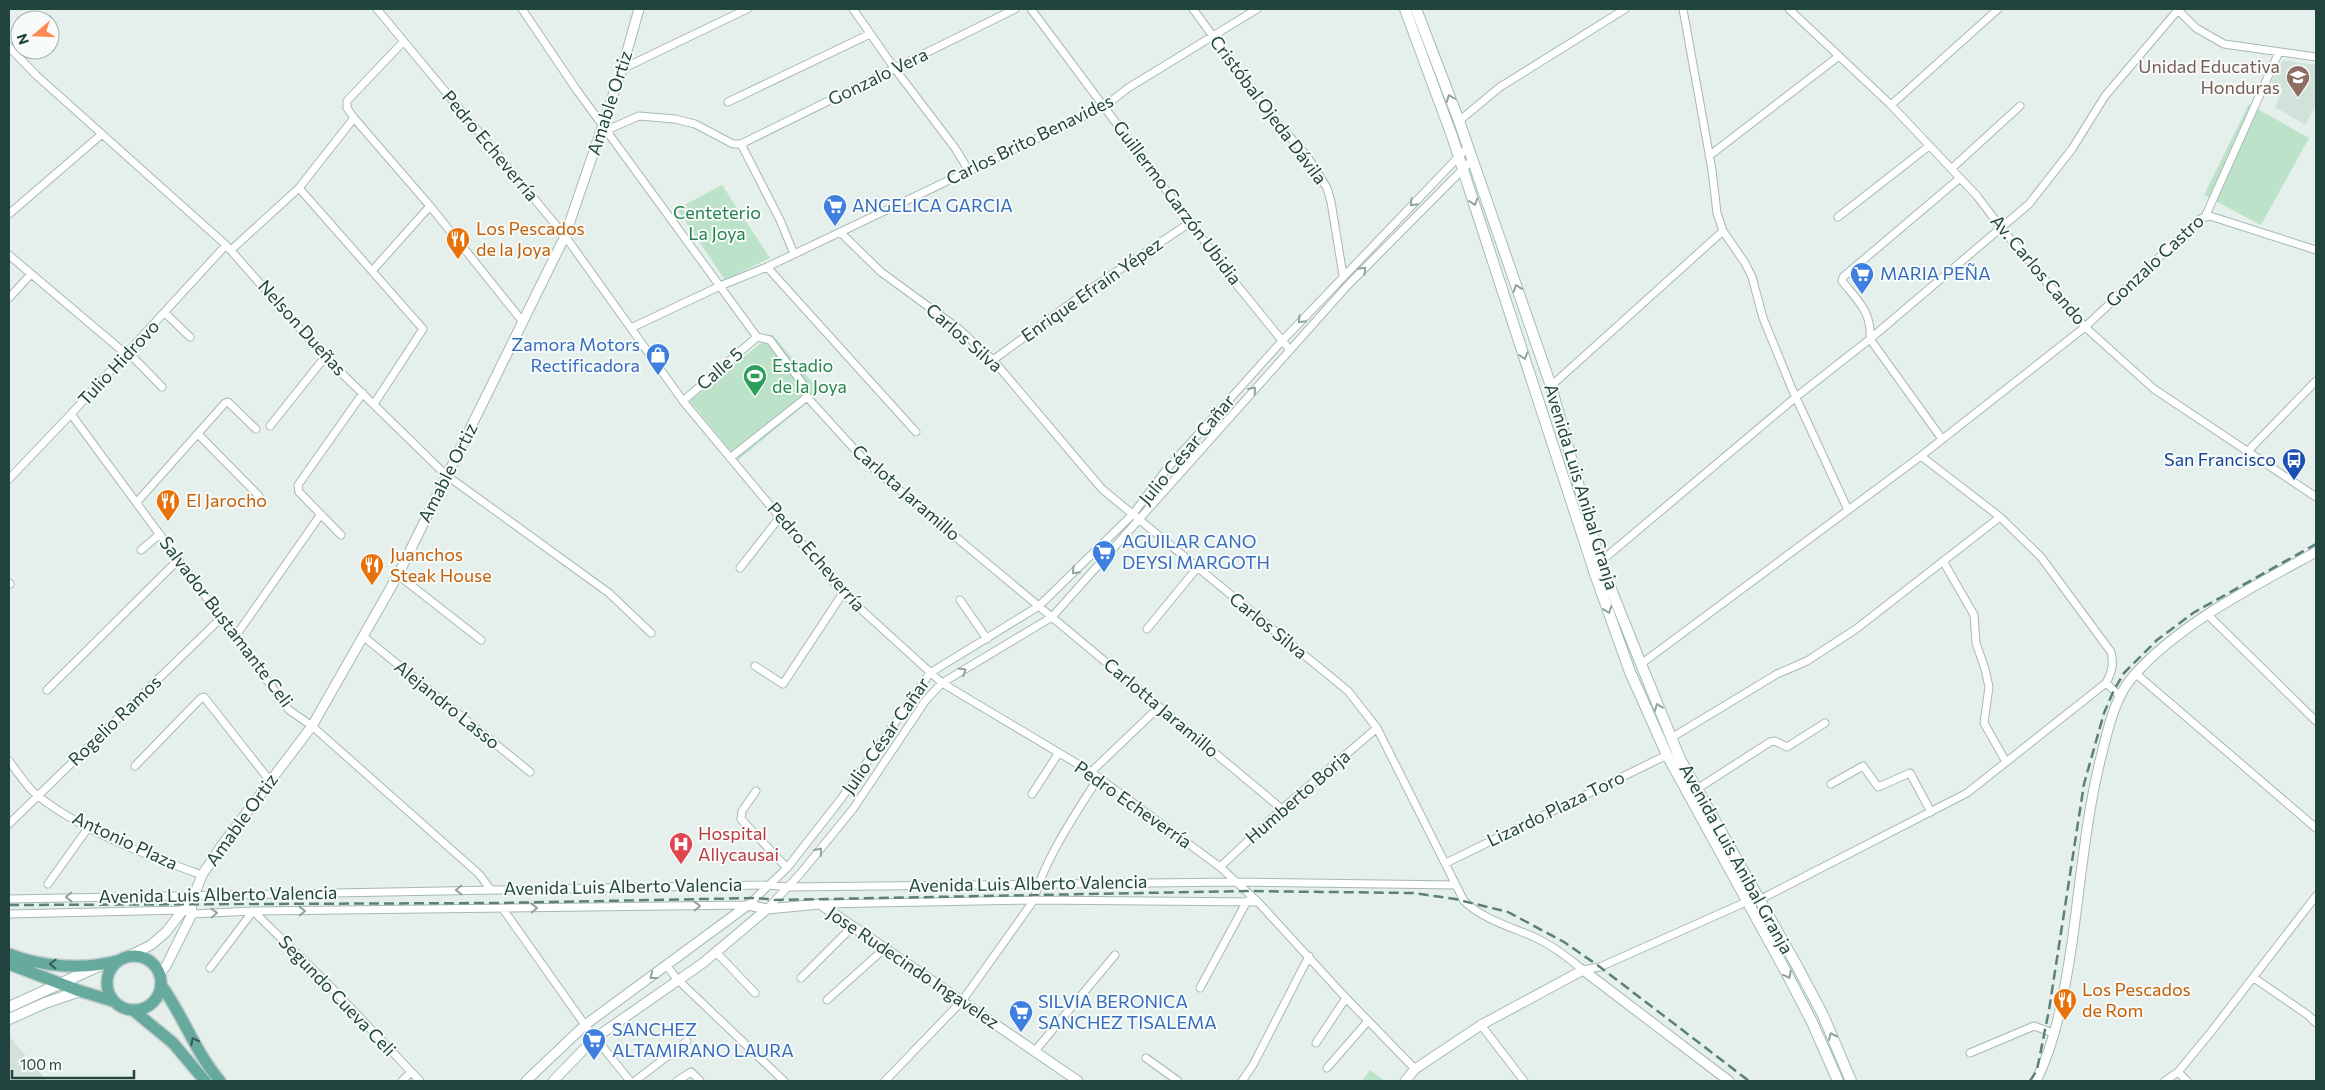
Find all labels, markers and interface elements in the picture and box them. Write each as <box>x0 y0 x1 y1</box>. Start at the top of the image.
north arrow <box>10 10 60 60</box>
street label: Cristóbal Ojeda Dávila <box>1206 31 1332 188</box>
text: N <box>12 32 32 47</box>
street label: Gonzalo Vera <box>824 42 931 110</box>
street label: Amable Ortiz <box>582 48 636 158</box>
place label: Unidad Educativa Honduras <box>2138 55 2280 98</box>
school or university icon: Unidad Educativa Honduras <box>2285 64 2311 98</box>
street label: Pedro Echeverría <box>438 85 544 205</box>
street label: Carlos Brito Benavides <box>942 89 1117 189</box>
one-way arrow <box>1446 94 1456 102</box>
street label: Guillermo Garzón Ubidia <box>1109 116 1247 289</box>
supermarket icon: ANGELICA GARCIA <box>822 193 848 227</box>
place label: ANGELICA GARCIA <box>852 194 1013 216</box>
one-way arrow <box>1410 197 1419 206</box>
one-way arrow <box>1469 197 1479 205</box>
park label: Centeterio La Joya <box>673 201 761 244</box>
street label: Gonzalo Castro <box>2101 209 2208 311</box>
street label: Av. Carlos Cando <box>1986 210 2091 329</box>
place label: Los Pescados de la Joya <box>476 217 585 260</box>
restaurant icon: Los Pescados de la Joya <box>445 226 471 260</box>
street label: Enrique Efraín Yépez <box>1017 232 1166 346</box>
supermarket icon: MARIA PEÑA <box>1849 261 1875 295</box>
place label: MARIA PEÑA <box>1880 262 1991 284</box>
one-way arrow <box>1357 267 1366 276</box>
street label: Nelson Dueñas <box>254 275 351 380</box>
one-way arrow <box>1513 285 1523 293</box>
street label: Carlos Silva <box>922 298 1007 376</box>
street label: Tulio Hidrovo <box>73 315 163 410</box>
one-way arrow <box>1298 315 1307 324</box>
place label: Zamora Motors Rectificadora <box>511 333 640 376</box>
shop icon: Zamora Motors Rectificadora <box>645 342 671 376</box>
street label: Calle 5 <box>692 342 747 394</box>
one-way arrow <box>1519 352 1529 360</box>
place label: Estadio de la Joya <box>772 354 847 397</box>
sports icon: Estadio de la Joya <box>742 363 768 397</box>
street label: Avenida Luis Anibal Granja <box>1540 381 1624 592</box>
one-way arrow <box>1248 387 1256 396</box>
street label: Julio César Cañar <box>1134 390 1239 509</box>
street label: Amable Ortiz <box>413 419 482 526</box>
street label: Carlota Jaramillo <box>848 439 965 545</box>
bus stop icon: San Francisco <box>2281 447 2307 481</box>
place label: San Francisco <box>2164 448 2276 470</box>
restaurant icon: El Jarocho <box>155 488 181 522</box>
place label: El Jarocho <box>186 489 267 511</box>
street label: Pedro Echeverría <box>763 497 870 616</box>
place label: AGUILAR CANO DEYSI MARGOTH <box>1122 530 1270 573</box>
street label: Salvador Bustamante Celi <box>155 532 298 711</box>
supermarket icon: AGUILAR CANO DEYSI MARGOTH <box>1091 539 1117 573</box>
place label: Juanchos Steak House <box>390 543 492 586</box>
restaurant icon: Juanchos Steak House <box>359 552 385 586</box>
one-way arrow <box>1072 565 1081 574</box>
street label: Carlos Silva <box>1225 587 1312 663</box>
one-way arrow <box>1602 605 1612 614</box>
street label: Carlotta Jaramillo <box>1100 653 1224 762</box>
street label: Alejandro Lasso <box>391 655 505 753</box>
one-way arrow <box>957 667 966 677</box>
street label: Rogelio Ramos <box>63 670 165 770</box>
street label: Julio César Cañar <box>837 673 934 798</box>
one-way arrow <box>1654 703 1664 712</box>
street label: Humberto Borja <box>1240 745 1354 848</box>
street label: Pedro Echeverría <box>1071 756 1196 853</box>
street label: Avenida Luis Anibal Granja <box>1675 759 1798 958</box>
street label: Lizardo Plaza Toro <box>1483 765 1628 851</box>
street label: Amable Ortiz <box>200 769 282 870</box>
street label: Antonio Plaza <box>69 806 182 874</box>
place label: Hospital Allycausai <box>698 822 779 865</box>
hospital icon: Hospital Allycausai <box>668 831 694 865</box>
one-way arrow <box>813 847 822 856</box>
street label: Avenida Luis Alberto Valencia <box>908 870 1148 896</box>
street label: Avenida Luis Alberto Valencia <box>503 873 743 899</box>
street label: Avenida Luis Alberto Valencia <box>98 881 338 907</box>
one-way arrow <box>454 885 462 896</box>
one-way arrow <box>64 892 72 903</box>
one-way arrow <box>694 901 701 911</box>
street label: Jose Rudecindo Ingavelez <box>823 901 1004 1033</box>
one-way arrow <box>531 903 539 914</box>
one-way arrow <box>298 906 306 916</box>
one-way arrow <box>210 908 218 918</box>
street label: Segundo Cueva Celi <box>274 930 401 1060</box>
one-way arrow <box>49 959 57 970</box>
one-way arrow <box>1782 970 1792 979</box>
one-way arrow <box>649 971 658 980</box>
place label: Los Pescados de Rom <box>2082 978 2191 1021</box>
restaurant icon: Los Pescados de Rom <box>2052 987 2078 1021</box>
place label: SILVIA BERONICA SANCHEZ TISALEMA <box>1038 990 1217 1033</box>
supermarket icon: SILVIA BERONICA SANCHEZ TISALEMA <box>1008 999 1034 1033</box>
place label: SANCHEZ ALTAMIRANO LAURA <box>612 1018 794 1061</box>
supermarket icon: SANCHEZ ALTAMIRANO LAURA <box>581 1027 607 1061</box>
one-way arrow <box>1828 1032 1838 1041</box>
one-way arrow <box>190 1037 200 1046</box>
scale bar <box>12 1048 135 1080</box>
text: 100 m <box>20 1055 62 1073</box>

